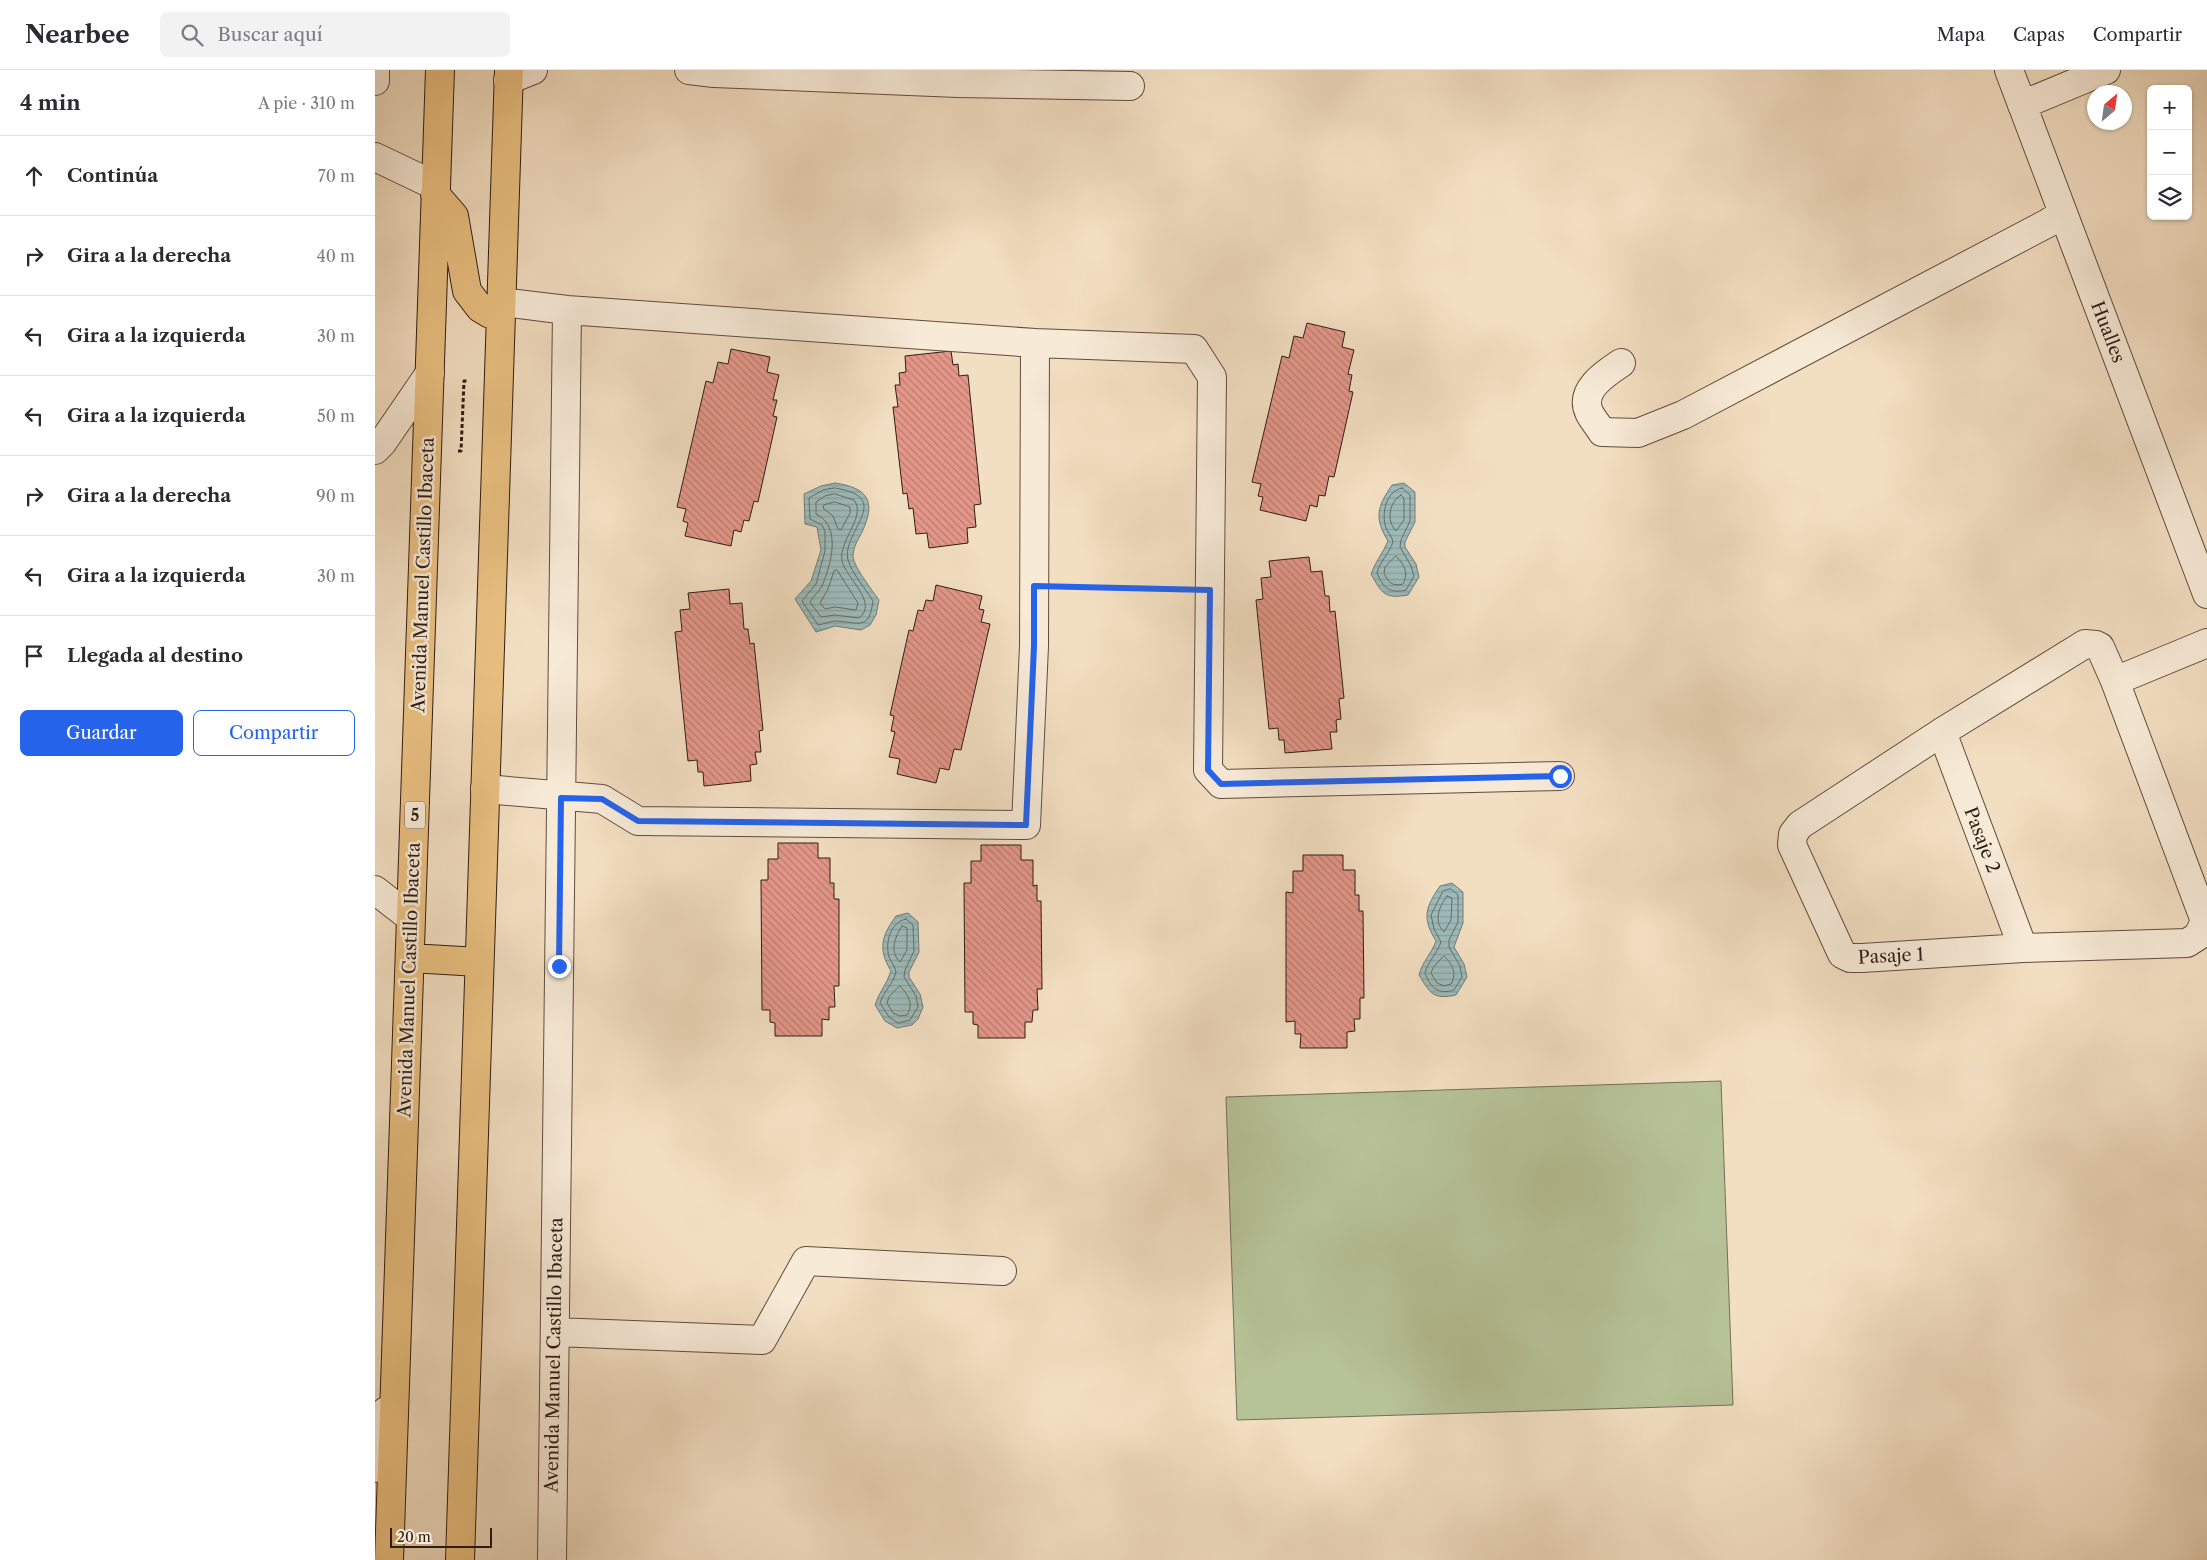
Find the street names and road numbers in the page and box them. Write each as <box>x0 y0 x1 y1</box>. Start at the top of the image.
street label: Hualles <box>2086 298 2130 366</box>
street label: Avenida Manuel Castillo Ibaceta <box>407 436 439 714</box>
road number: 5 <box>405 802 425 828</box>
street label: Pasaje 2 <box>1959 804 2005 876</box>
street label: Avenida Manuel Castillo Ibaceta <box>393 841 425 1119</box>
street label: Pasaje 1 <box>1857 943 1925 969</box>
street label: Avenida Manuel Castillo Ibaceta <box>541 1217 567 1494</box>

